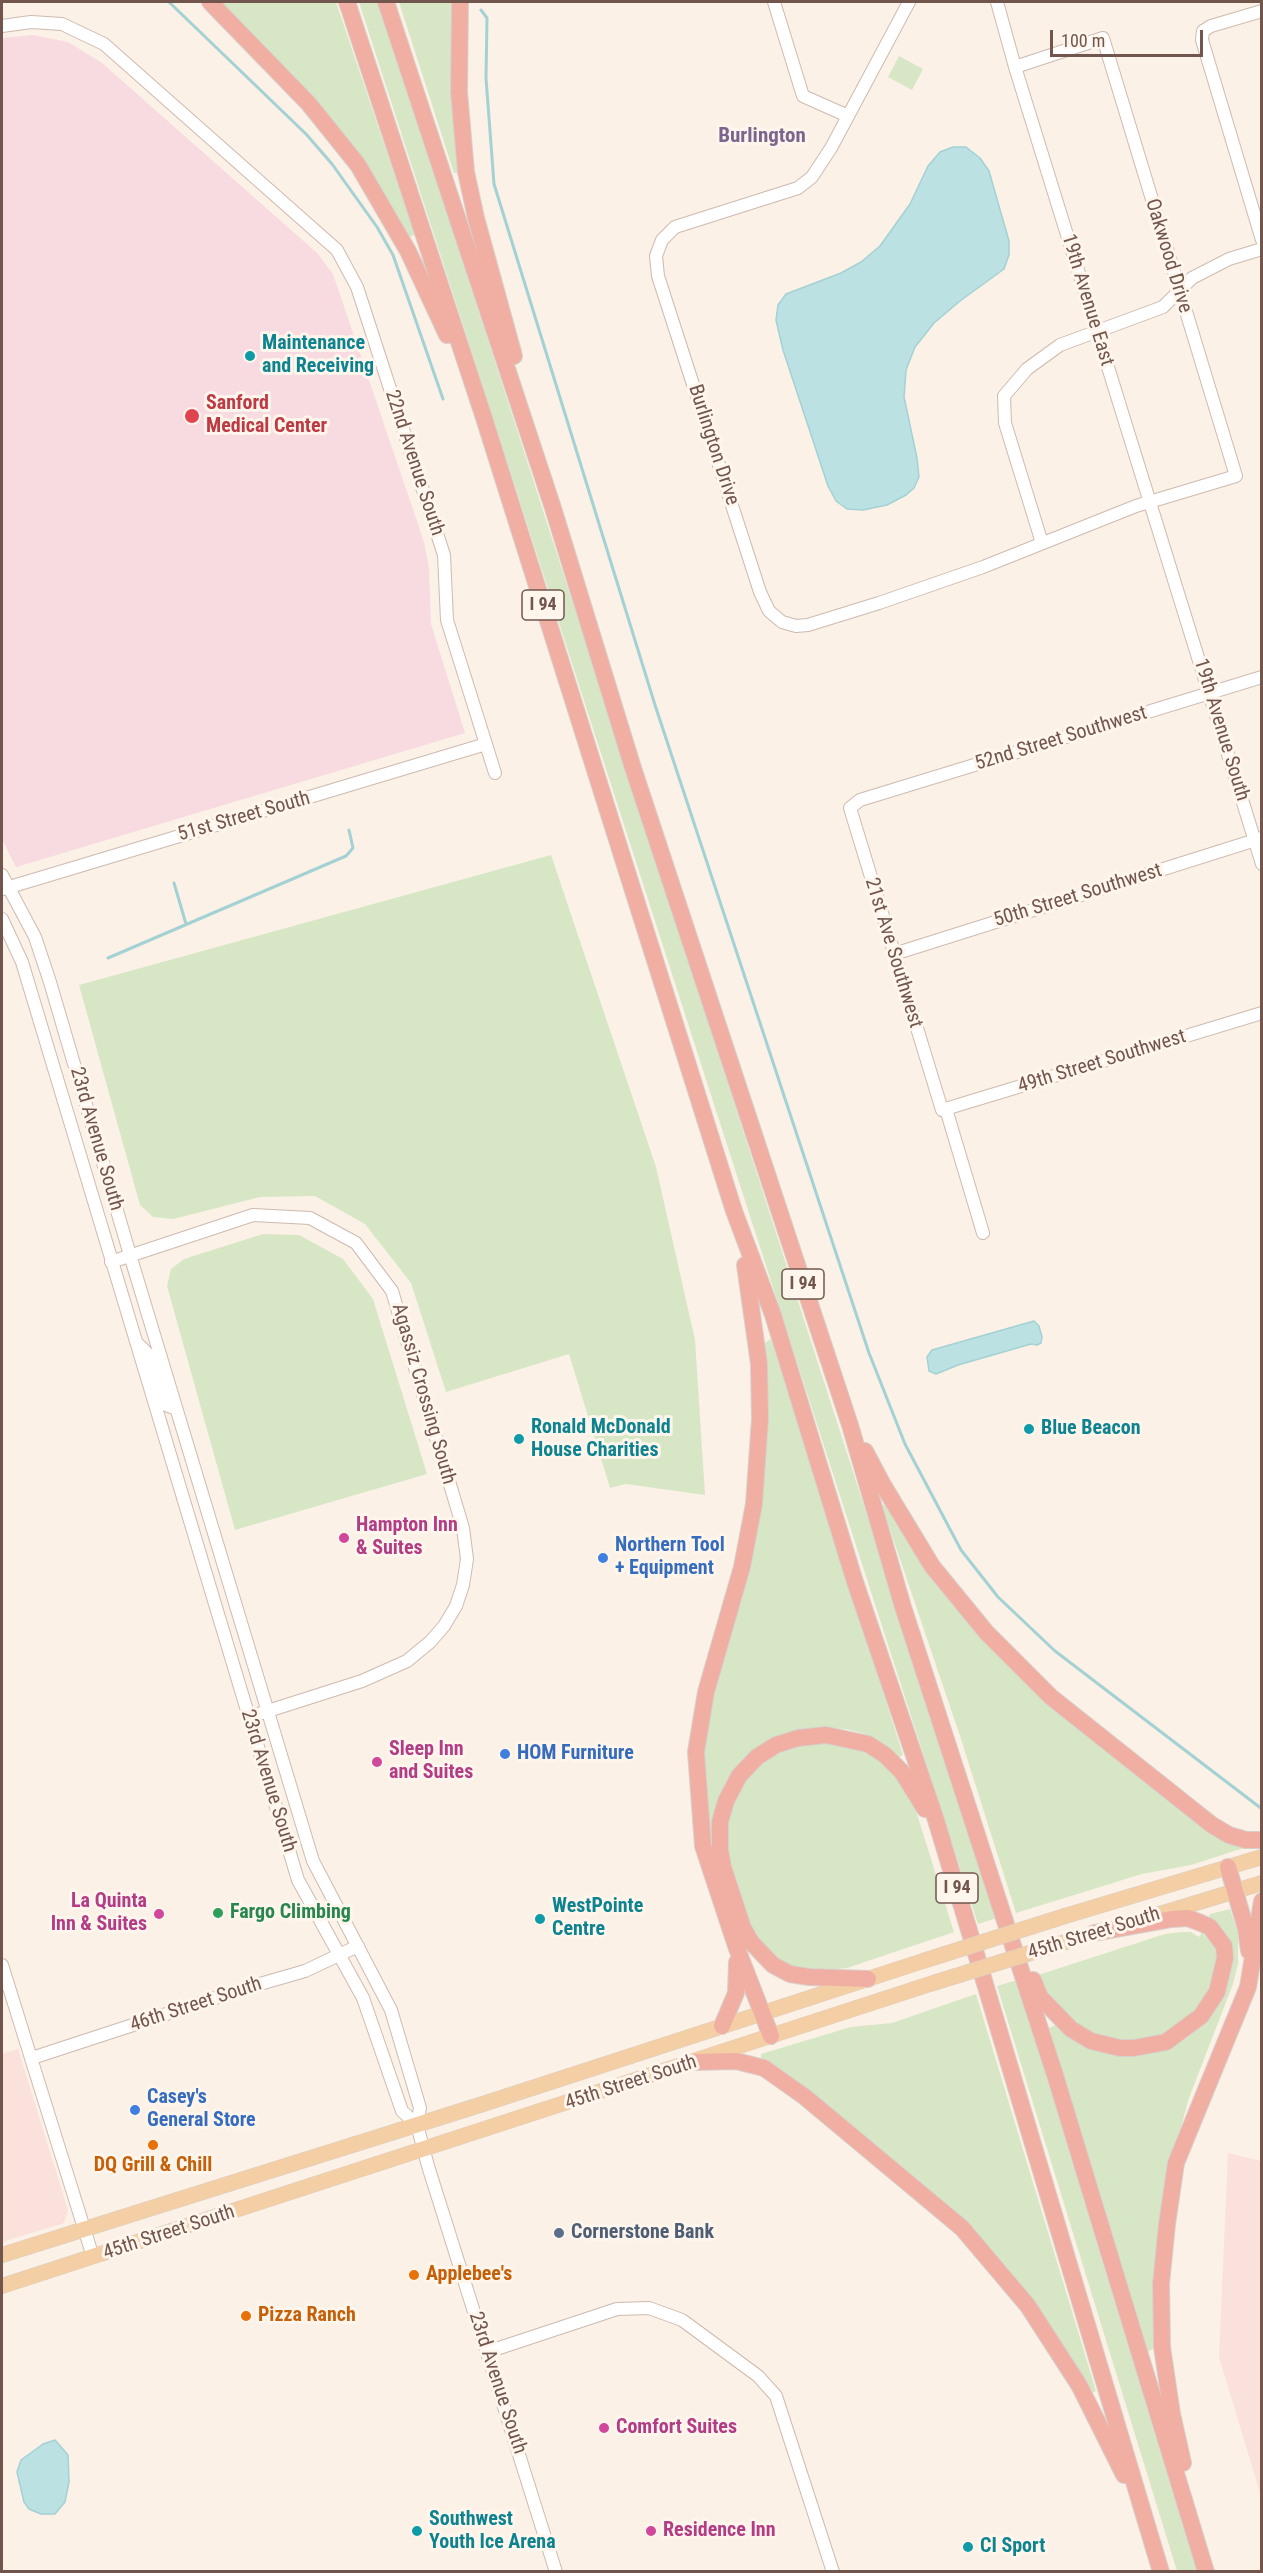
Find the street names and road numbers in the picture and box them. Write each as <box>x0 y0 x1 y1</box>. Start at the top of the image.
street label: Oakwood Drive <box>1139 196 1197 316</box>
street label: 19th Avenue East <box>1056 231 1118 369</box>
street label: Burlington Drive <box>682 382 744 508</box>
street label: 22nd Avenue South <box>379 387 449 539</box>
road number: I 94 <box>522 590 564 620</box>
street label: 19th Avenue South <box>1188 656 1254 804</box>
street label: 52nd Street Southwest <box>972 701 1150 777</box>
street label: 51st Street South <box>175 787 313 847</box>
street label: 50th Street Southwest <box>991 859 1165 933</box>
street label: 21st Ave Southwest <box>859 875 927 1031</box>
street label: 49th Street Southwest <box>1015 1025 1189 1099</box>
street label: 23rd Avenue South <box>64 1065 128 1213</box>
road number: I 94 <box>782 1269 824 1299</box>
street label: Agassiz Crossing South <box>386 1301 460 1487</box>
street label: 23rd Avenue South <box>235 1707 301 1855</box>
road number: I 94 <box>936 1873 978 1903</box>
street label: 45th Street South <box>1025 1902 1163 1966</box>
street label: 46th Street South <box>127 1972 265 2038</box>
street label: 45th Street South <box>562 2050 700 2116</box>
street label: 45th Street South <box>100 2200 238 2266</box>
street label: 23rd Avenue South <box>463 2309 531 2457</box>

